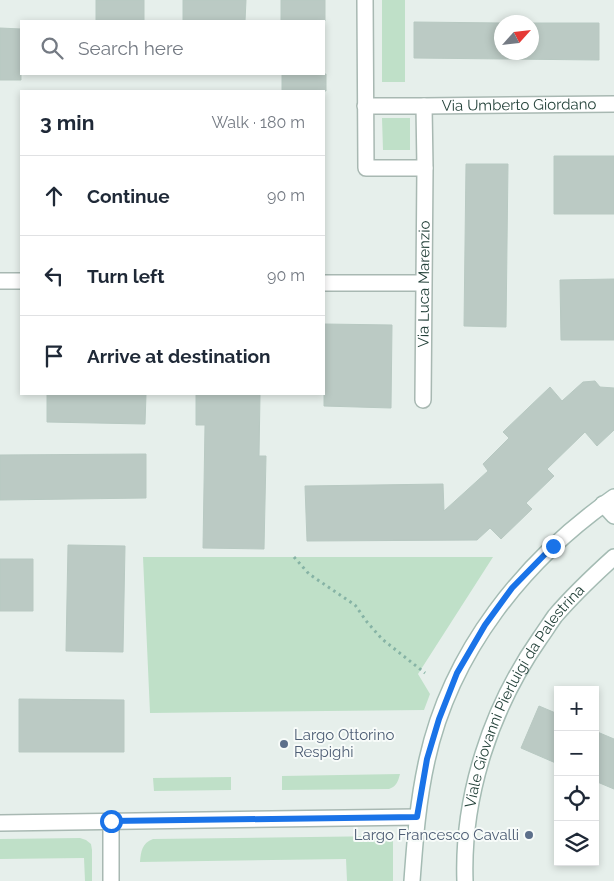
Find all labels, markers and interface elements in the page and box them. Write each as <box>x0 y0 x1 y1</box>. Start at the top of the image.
north arrow <box>494 15 539 60</box>
search box <box>20 20 325 75</box>
icon: search <box>38 34 66 62</box>
text: Search here <box>78 37 184 59</box>
street label: Via Umberto Giordano <box>442 95 597 115</box>
text: 3 min <box>40 110 94 135</box>
text: Walk · 180 m <box>211 113 305 132</box>
icon: ahead <box>40 182 68 210</box>
text: Continue <box>87 185 170 207</box>
text: 90 m <box>267 186 305 205</box>
street label: Via Luca Marenzio <box>414 220 434 348</box>
icon: left <box>40 262 68 290</box>
text: Turn left <box>87 265 164 287</box>
text: 90 m <box>267 266 305 285</box>
icon: arrive <box>40 342 68 370</box>
text: Arrive at destination <box>87 345 271 367</box>
route end <box>542 535 565 558</box>
street label: Viale Giovanni Pierluigi da Palestrina <box>461 581 588 809</box>
map controls <box>554 686 599 866</box>
button: + <box>554 686 599 731</box>
place label: Largo Ottorino Respighi <box>294 726 394 761</box>
button: − <box>554 731 599 776</box>
marker: Largo Ottorino Respighi <box>278 738 290 750</box>
button: locate <box>554 776 599 821</box>
route start <box>100 810 123 833</box>
button: layers <box>554 821 599 866</box>
place label: Largo Francesco Cavalli <box>354 826 519 844</box>
marker: Largo Francesco Cavalli <box>523 829 535 841</box>

